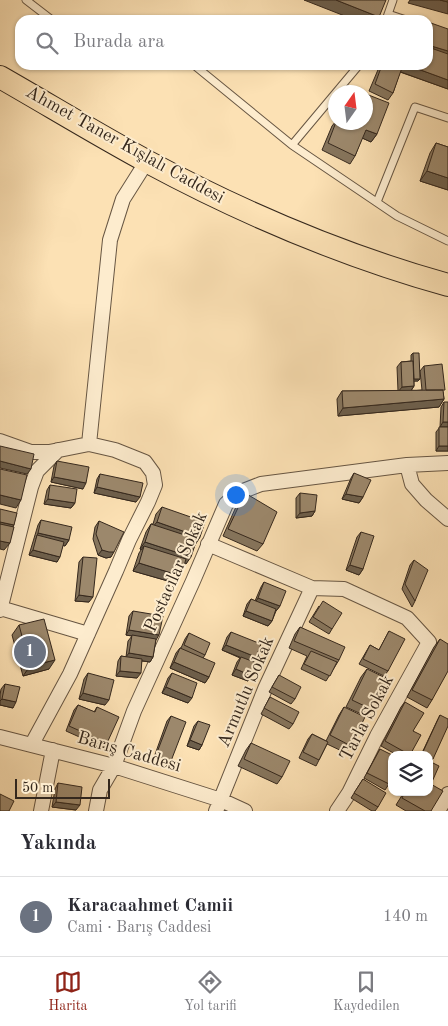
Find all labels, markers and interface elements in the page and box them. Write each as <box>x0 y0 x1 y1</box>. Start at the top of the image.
search box <box>15 15 433 70</box>
icon: search <box>33 29 61 57</box>
text: Burada ara <box>73 33 165 52</box>
street label: Ahmet Taner Kışlalı Caddesi <box>23 83 228 207</box>
north arrow <box>328 85 373 130</box>
your location <box>223 482 249 508</box>
street label: Postacılar Sokak <box>141 509 211 635</box>
pin: 1 <box>14 633 46 671</box>
street label: Armutlu Sokak <box>215 634 277 750</box>
street label: Tarla Sokak <box>337 672 397 764</box>
street label: Barış Caddesi <box>75 729 183 775</box>
map controls <box>388 751 433 796</box>
button: layers <box>388 751 433 796</box>
scale bar <box>15 776 110 799</box>
text: 50 m <box>22 781 53 795</box>
text: Yakında <box>20 833 96 854</box>
text: Karacaahmet Camii <box>67 897 233 916</box>
text: 1 <box>31 909 41 925</box>
text: 140 m <box>383 909 428 925</box>
text: Cami · Barış Caddesi <box>67 920 211 936</box>
tab: Harita <box>48 968 88 1015</box>
tab: Yol tarifi <box>184 968 237 1015</box>
tab: Kaydedilen <box>333 968 400 1015</box>

